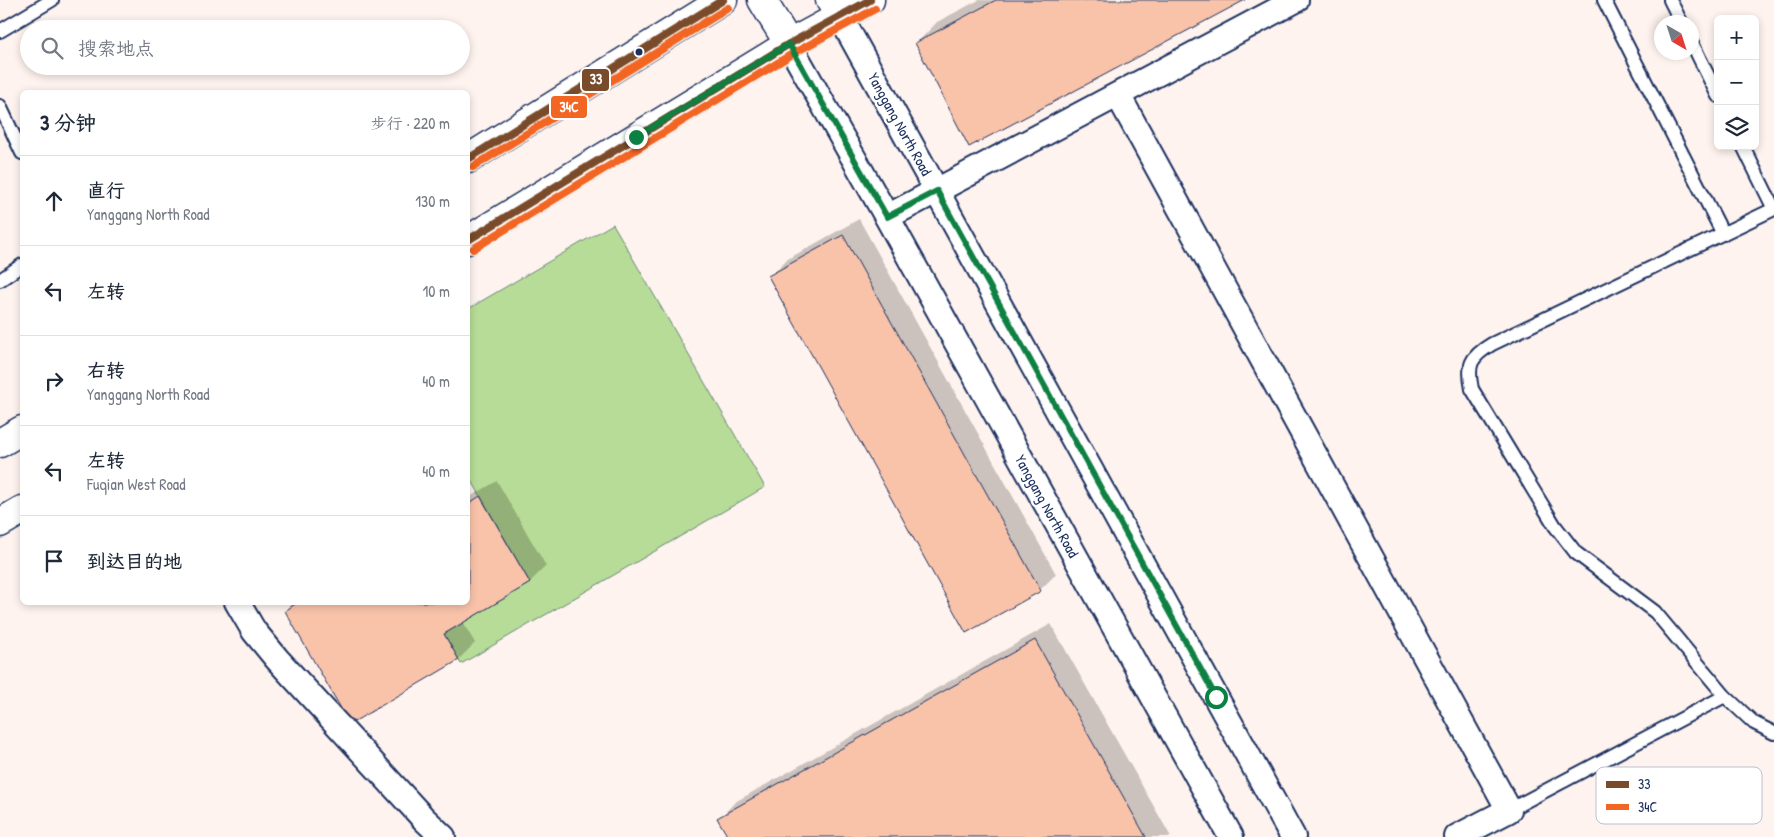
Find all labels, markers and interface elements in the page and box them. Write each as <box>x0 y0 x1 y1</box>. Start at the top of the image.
north arrow <box>1654 15 1699 60</box>
map controls <box>1714 15 1759 150</box>
button: + <box>1714 15 1759 60</box>
search box <box>20 20 470 75</box>
icon: search <box>38 34 66 62</box>
text: 搜索地点 <box>78 35 154 61</box>
unlabelled marker <box>634 47 644 57</box>
button: − <box>1714 60 1759 105</box>
line badge: 33 <box>581 68 610 92</box>
text: 33 <box>590 69 603 88</box>
street label: Yanggang North Road <box>863 69 937 179</box>
line badge: 34C <box>550 95 588 119</box>
text: 34C <box>559 97 579 116</box>
button: layers <box>1714 105 1759 150</box>
text: 3 分钟 <box>40 108 96 137</box>
text: 步行 · 220 m <box>371 112 450 134</box>
route end <box>625 126 648 149</box>
text: 直行 <box>87 177 125 203</box>
icon: ahead <box>40 187 68 215</box>
text: 130 m <box>415 190 450 212</box>
text: Yanggang North Road <box>87 203 209 225</box>
icon: left <box>40 277 68 305</box>
text: 左转 <box>87 278 125 304</box>
text: 10 m <box>422 280 450 302</box>
text: 右转 <box>87 357 125 383</box>
icon: right <box>40 367 68 395</box>
text: 40 m <box>422 370 450 392</box>
text: Yanggang North Road <box>87 383 209 405</box>
text: 左转 <box>87 447 125 473</box>
street label: Yanggang North Road <box>1010 451 1084 561</box>
icon: left <box>40 457 68 485</box>
text: 40 m <box>422 460 450 482</box>
text: Fuqian West Road <box>87 473 185 495</box>
icon: arrive <box>40 547 68 575</box>
text: 到达目的地 <box>87 548 182 574</box>
route start <box>1205 686 1228 709</box>
legend <box>1596 767 1762 824</box>
text: 33 <box>1638 774 1651 793</box>
text: 34C <box>1638 797 1658 816</box>

